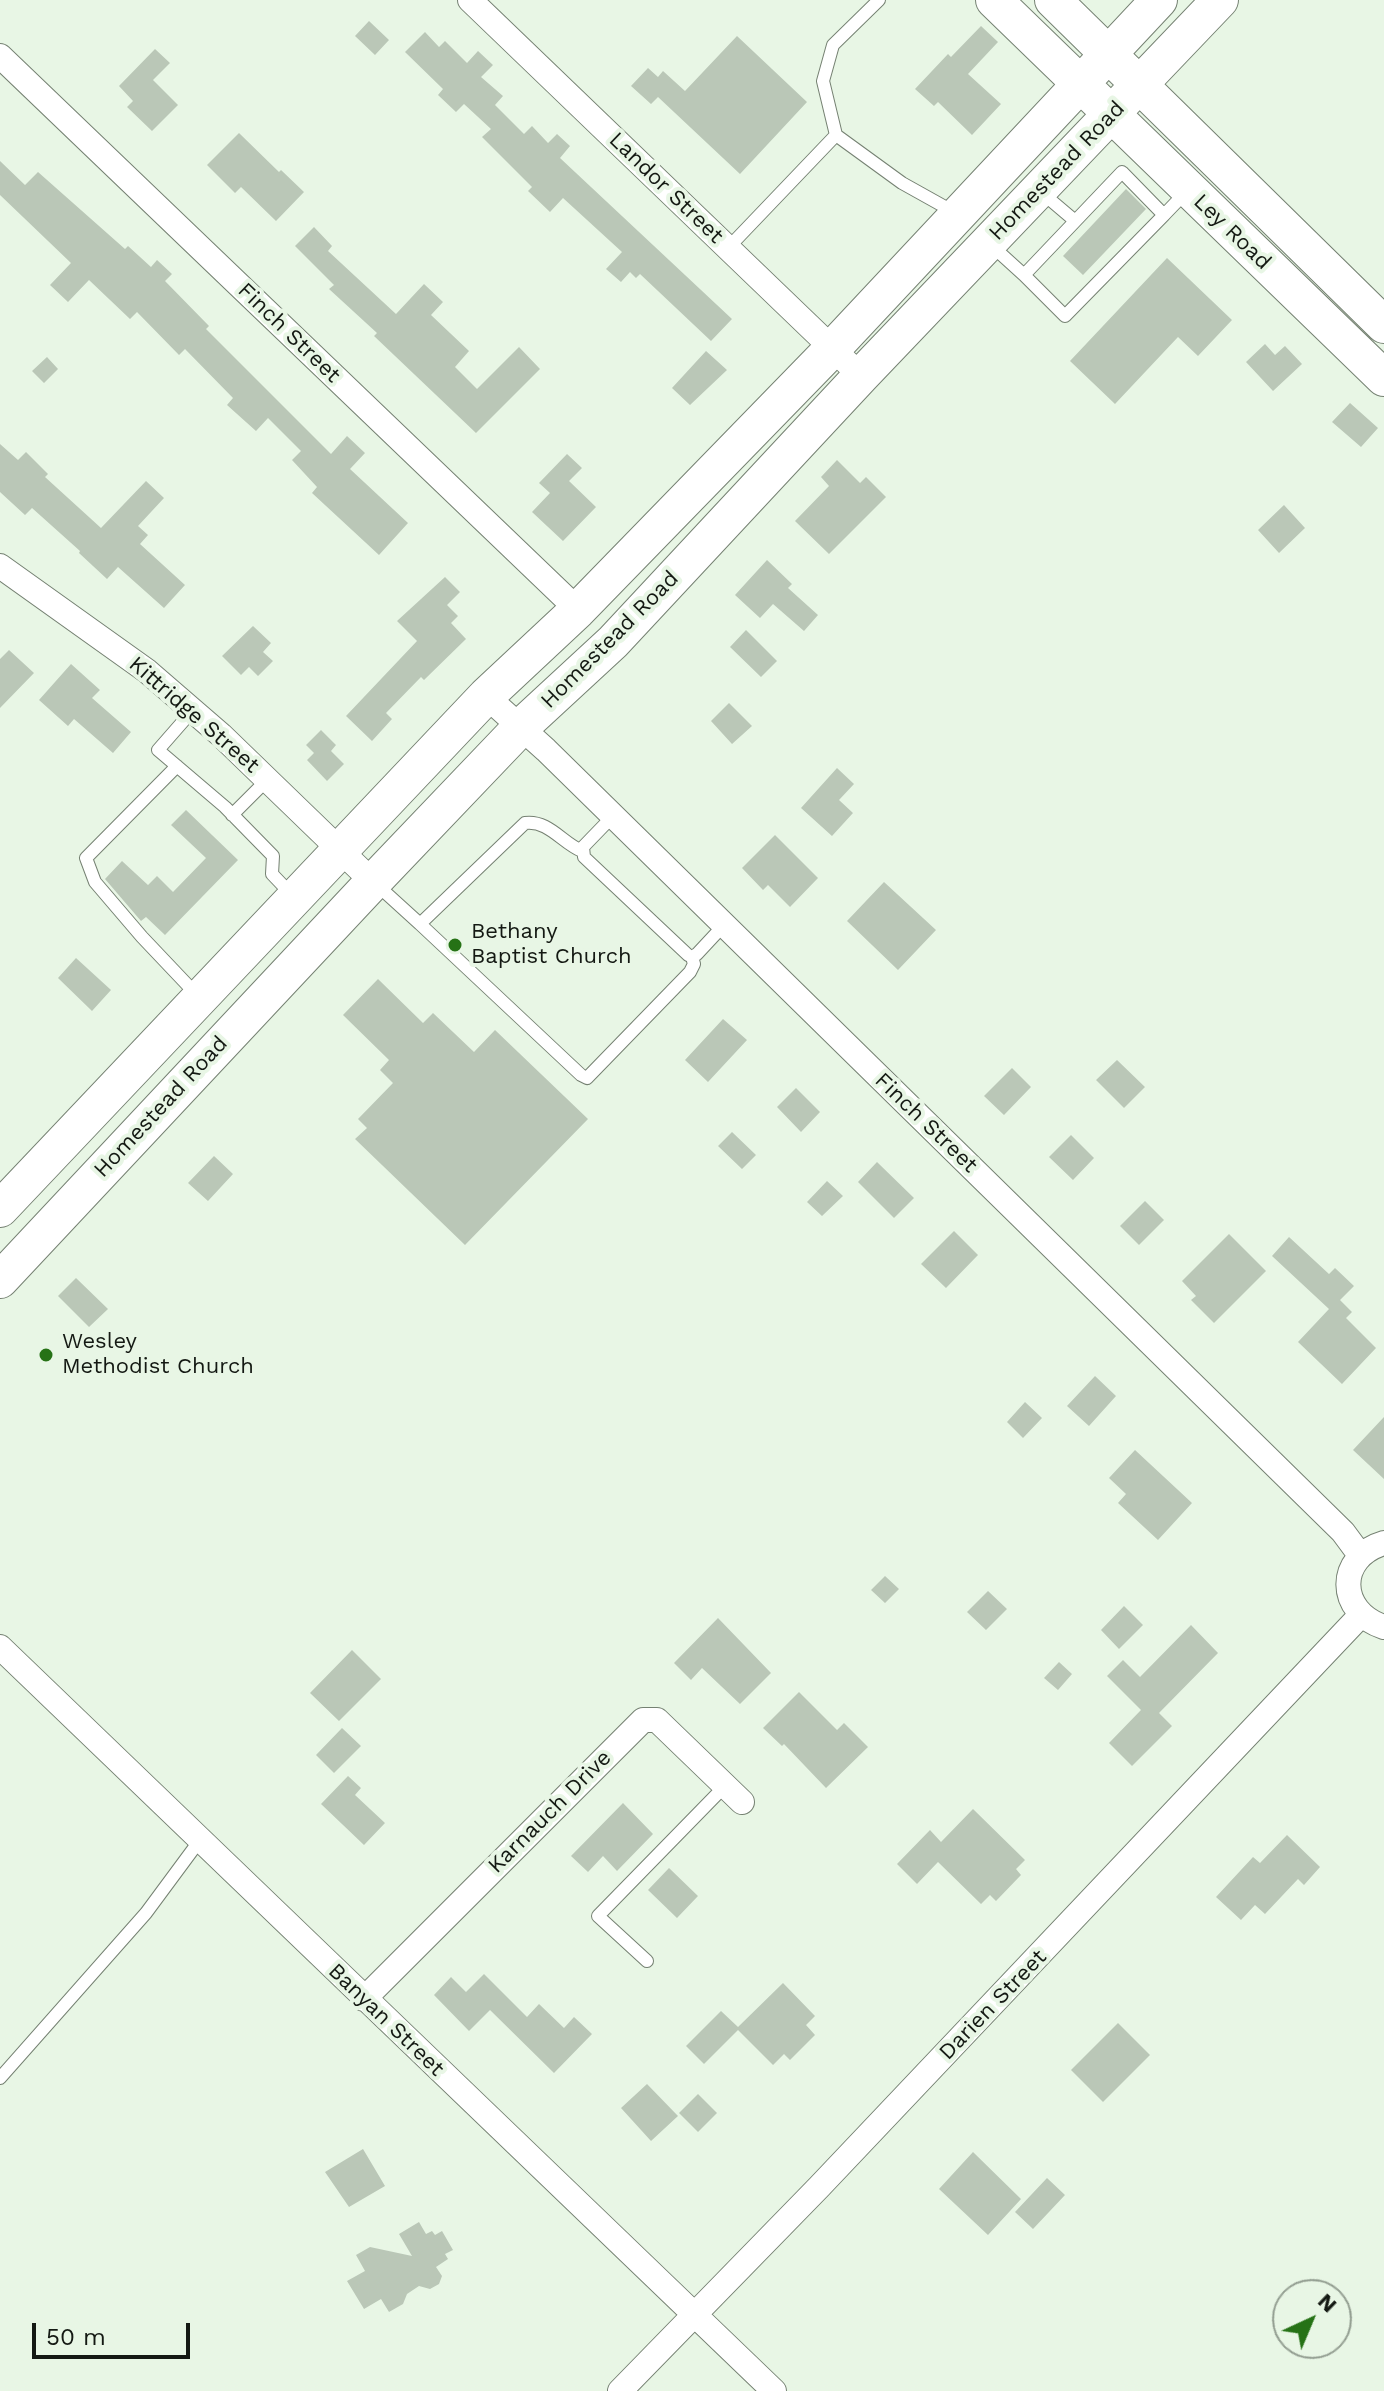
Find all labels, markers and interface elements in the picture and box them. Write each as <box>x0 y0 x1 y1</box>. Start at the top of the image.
street label: Homestead Road <box>984 96 1130 246</box>
street label: Landor Street <box>603 127 729 249</box>
street label: Ley Road <box>1188 189 1276 275</box>
street label: Finch Street <box>232 277 346 389</box>
street label: Homestead Road <box>536 566 684 714</box>
street label: Kittridge Street <box>123 651 265 779</box>
place label: Bethany Baptist Church <box>471 919 632 970</box>
marker: Bethany Baptist Church <box>446 936 464 954</box>
street label: Homestead Road <box>89 1031 233 1183</box>
street label: Finch Street <box>869 1067 983 1179</box>
place label: Wesley Methodist Church <box>62 1329 254 1380</box>
marker: Wesley Methodist Church <box>37 1346 55 1364</box>
street label: Karnauch Drive <box>483 1745 617 1879</box>
street label: Darien Street <box>934 1944 1052 2066</box>
street label: Banyan Street <box>323 1958 449 2082</box>
north arrow <box>1272 2279 1352 2359</box>
text: N <box>1313 2288 1342 2317</box>
scale bar <box>36 2307 194 2357</box>
text: 50 m <box>46 2323 106 2351</box>

